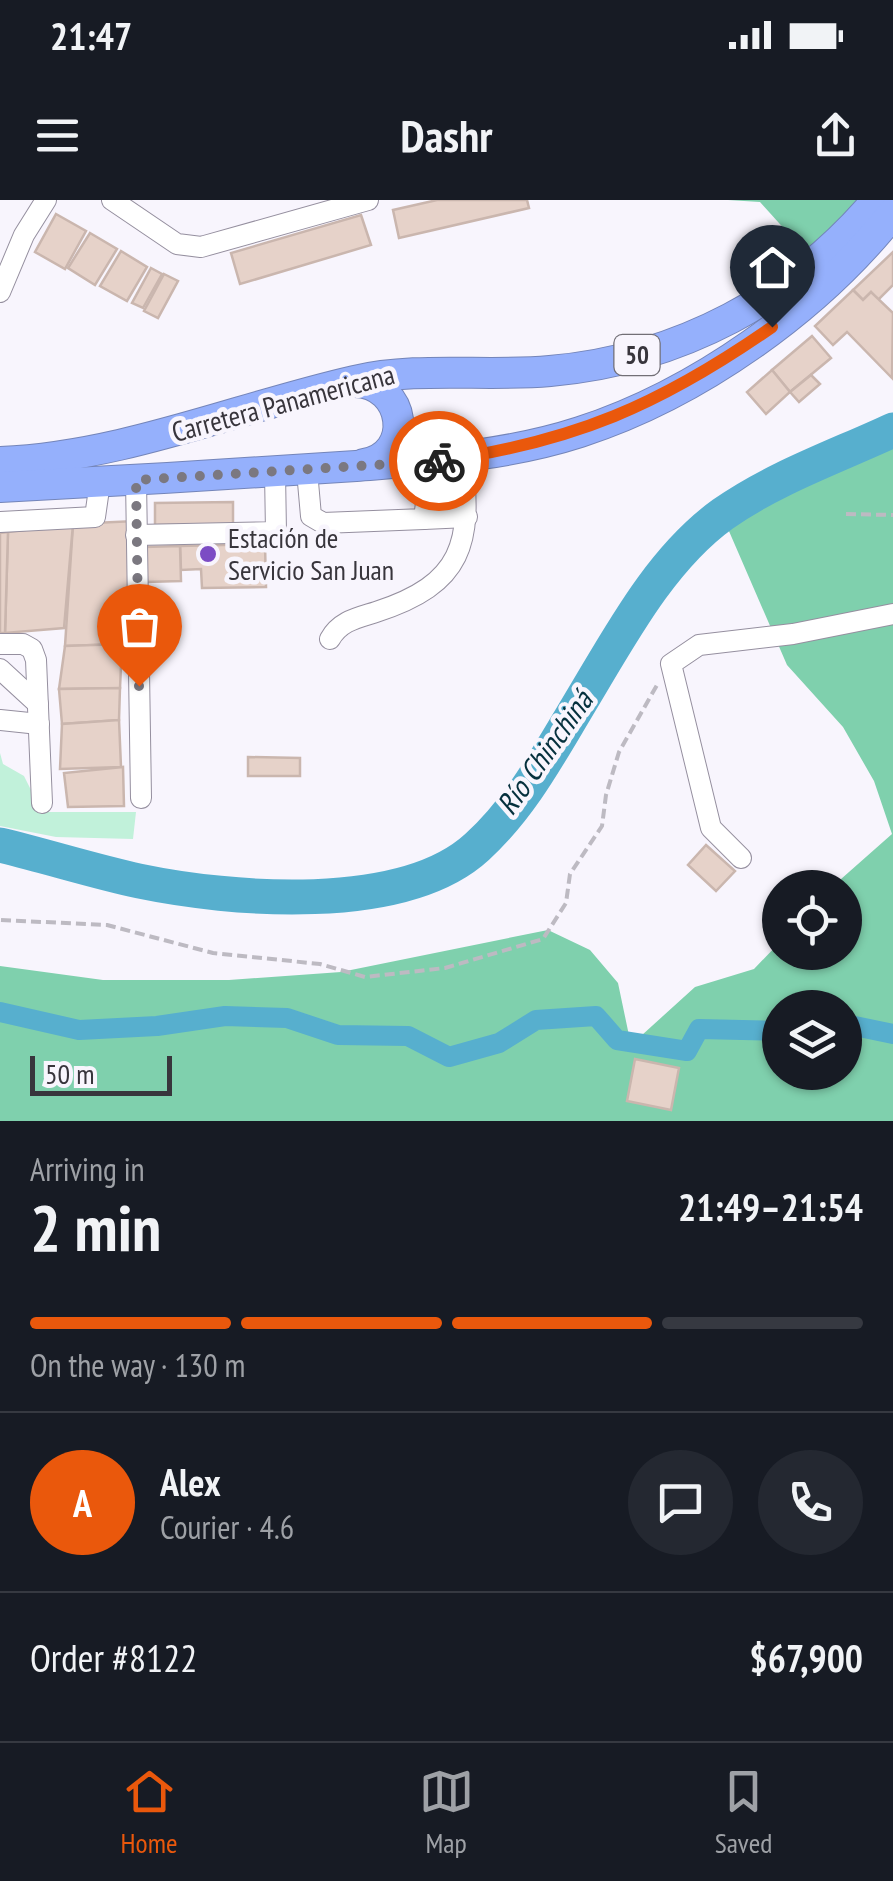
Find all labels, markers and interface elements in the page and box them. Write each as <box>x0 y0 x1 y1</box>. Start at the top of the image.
text: 21:47 <box>50 11 132 60</box>
text: Dashr <box>401 106 492 164</box>
icon: menu <box>30 108 85 163</box>
icon: share <box>808 108 863 163</box>
pin <box>730 225 815 328</box>
icon: home <box>745 240 800 295</box>
road number: 50 <box>614 335 660 375</box>
street label: Carretera Panamericana <box>167 355 398 450</box>
courier <box>389 411 489 511</box>
icon: bike <box>412 434 467 489</box>
place label: Estación de Servicio San Juan <box>228 519 394 588</box>
marker: Estación de Servicio San Juan <box>197 543 219 565</box>
pin <box>97 584 182 687</box>
icon: bag <box>112 599 167 654</box>
water label: Río Chinchiná <box>487 681 602 822</box>
map controls <box>762 870 862 1090</box>
button: locate <box>762 870 862 970</box>
button: layers <box>762 990 862 1090</box>
scale bar <box>30 1051 172 1096</box>
text: 50 m <box>45 1055 94 1092</box>
text: Arriving in <box>30 1148 145 1190</box>
text: 21:49–21:54 <box>678 1182 863 1231</box>
text: 2 min <box>30 1185 161 1269</box>
text: On the way · 130 m <box>30 1344 245 1386</box>
button: chat <box>628 1450 733 1555</box>
button: phone <box>758 1450 863 1555</box>
text: Alex <box>160 1457 221 1506</box>
text: A <box>73 1478 92 1527</box>
text: Courier · 4.6 <box>160 1506 294 1548</box>
text: Order #8122 <box>30 1633 197 1682</box>
text: $67,900 <box>750 1633 863 1682</box>
tab: Home <box>121 1764 177 1861</box>
tab: Map <box>419 1764 474 1861</box>
tab: Saved <box>715 1764 772 1861</box>

